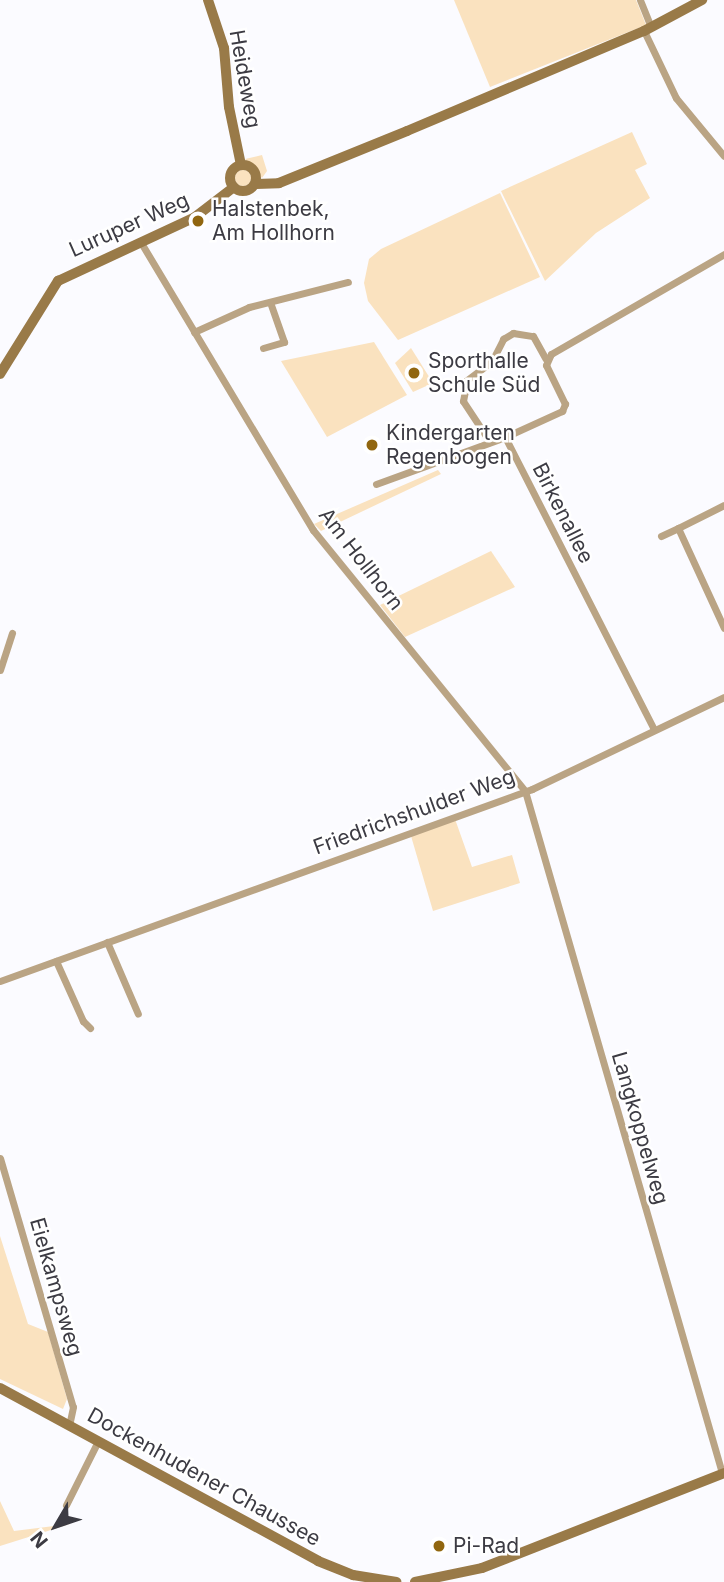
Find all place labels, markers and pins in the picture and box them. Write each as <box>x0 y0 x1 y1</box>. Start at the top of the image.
place label: Halstenbek, Am Hollhorn <box>212 196 335 246</box>
marker: Halstenbek, Am Hollhorn <box>190 213 206 229</box>
place label: Sporthalle Schule Süd <box>428 348 540 398</box>
marker: Sporthalle Schule Süd <box>406 365 422 381</box>
place label: Kindergarten Regenbogen <box>386 420 515 470</box>
marker: Kindergarten Regenbogen <box>364 437 380 453</box>
place label: Pi-Rad <box>453 1533 519 1559</box>
marker: Pi-Rad <box>431 1538 447 1554</box>

